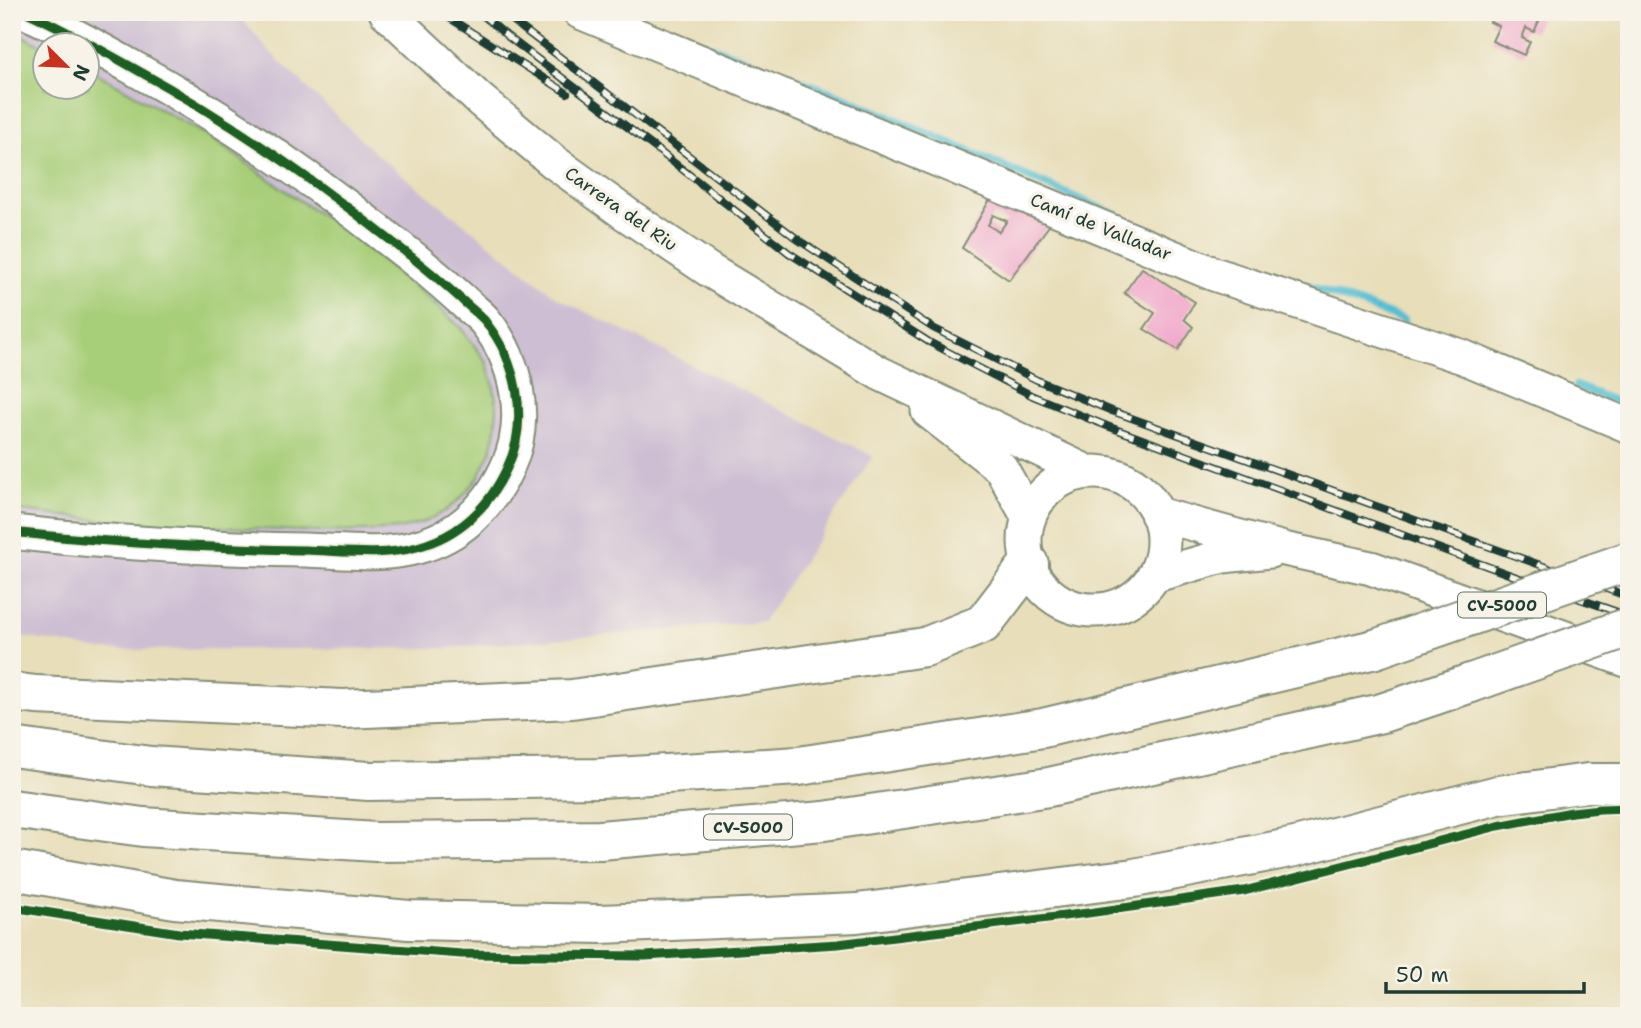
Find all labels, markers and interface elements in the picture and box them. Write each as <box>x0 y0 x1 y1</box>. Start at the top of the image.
north arrow <box>32 32 102 102</box>
text: N <box>67 61 96 85</box>
street label: Carrera del Riu <box>560 161 682 257</box>
street label: Camí de Valladar <box>1027 188 1175 266</box>
road number: CV-5000 <box>1458 592 1546 618</box>
road number: CV-5000 <box>704 814 792 840</box>
scale bar <box>1386 951 1583 995</box>
text: 50 m <box>1396 961 1449 989</box>

